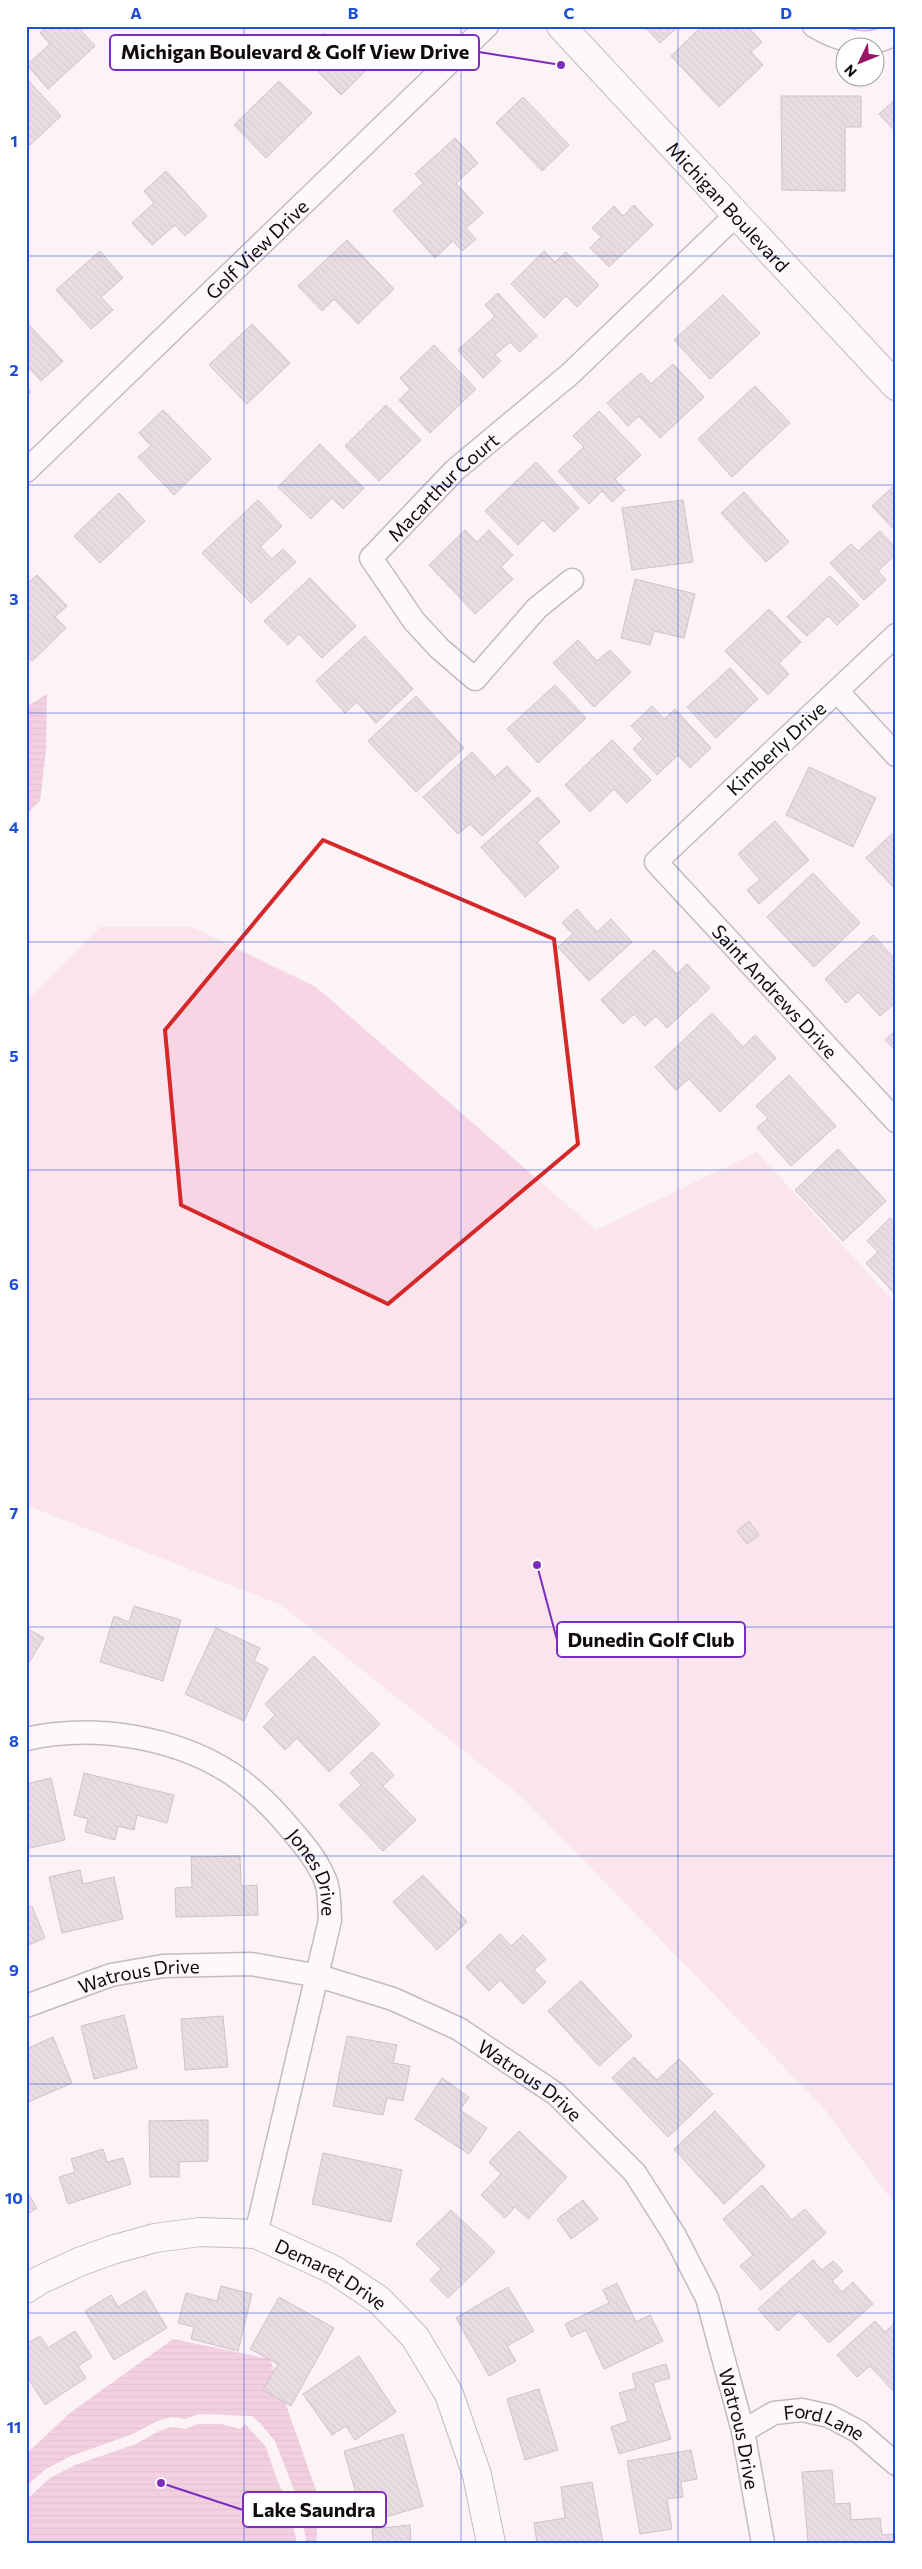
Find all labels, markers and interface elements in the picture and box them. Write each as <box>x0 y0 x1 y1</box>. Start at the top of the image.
text: A <box>130 3 142 22</box>
text: B <box>348 3 359 22</box>
text: C <box>564 3 575 22</box>
text: D <box>780 3 792 22</box>
callout: Michigan Boulevard & Golf View Drive <box>110 35 479 70</box>
north arrow <box>834 38 884 88</box>
text: Michigan Boulevard & Golf View Drive <box>121 39 469 63</box>
text: N <box>840 62 860 81</box>
text: 1 <box>10 131 18 150</box>
street label: Michigan Boulevard <box>662 136 795 276</box>
street label: Golf View Drive <box>200 194 312 303</box>
text: 2 <box>9 360 19 379</box>
street label: Macarthur Court <box>382 427 503 545</box>
text: 3 <box>9 589 19 608</box>
street label: Kimberly Drive <box>722 696 830 800</box>
text: 4 <box>9 817 19 836</box>
street label: Saint Andrews Drive <box>708 919 843 1062</box>
text: 5 <box>9 1046 19 1065</box>
text: 6 <box>9 1274 19 1293</box>
text: 7 <box>10 1503 19 1522</box>
callout: Dunedin Golf Club <box>557 1622 745 1657</box>
text: Dunedin Golf Club <box>567 1627 735 1651</box>
text: 8 <box>9 1731 19 1750</box>
street label: Jones Drive <box>283 1823 341 1916</box>
street label: Watrous Drive <box>75 1954 200 1998</box>
text: 9 <box>9 1960 19 1979</box>
street label: Watrous Drive <box>474 2034 587 2125</box>
text: 10 <box>5 2188 23 2207</box>
street label: Demaret Drive <box>272 2233 393 2314</box>
street label: Watrous Drive <box>715 2365 765 2491</box>
street label: Ford Lane <box>782 2398 870 2444</box>
text: 11 <box>7 2417 21 2436</box>
callout: Lake Saundra <box>243 2492 386 2527</box>
text: Lake Saundra <box>252 2497 376 2521</box>

